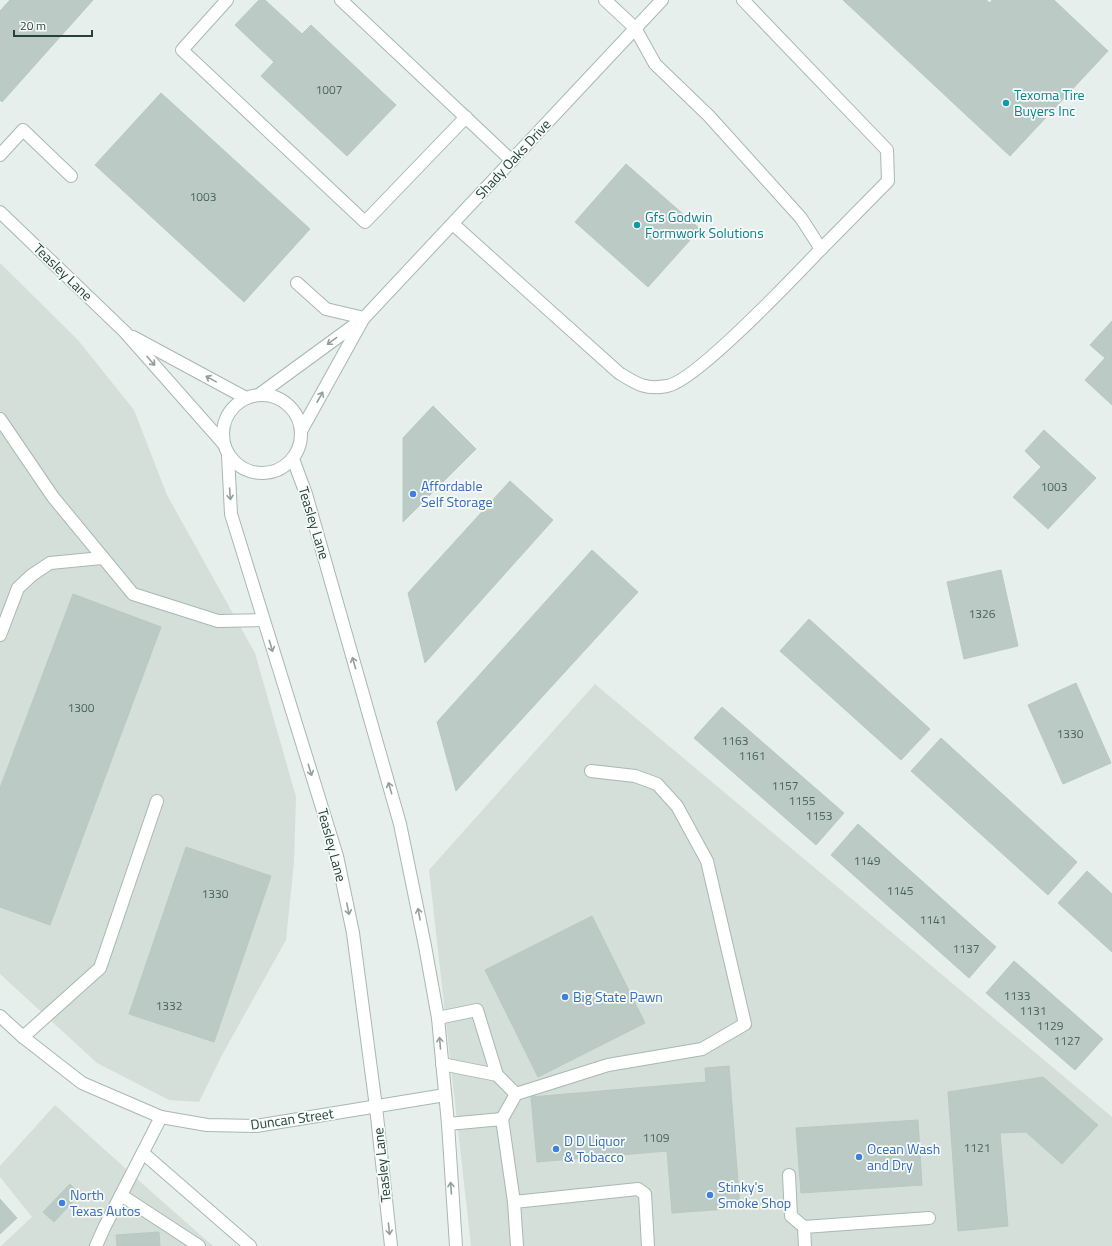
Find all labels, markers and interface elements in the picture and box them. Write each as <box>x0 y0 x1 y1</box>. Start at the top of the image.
scale bar <box>14 12 92 38</box>
text: 20 m <box>20 16 46 35</box>
house number: 1007 <box>316 80 342 99</box>
place label: Texoma Tire Buyers Inc <box>1014 84 1085 121</box>
marker: Texoma Tire Buyers Inc <box>1001 98 1011 108</box>
street label: Shady Oaks Drive <box>470 114 555 203</box>
house number: 1003 <box>190 187 216 206</box>
place label: Gfs Godwin Formwork Solutions <box>645 206 764 243</box>
marker: Gfs Godwin Formwork Solutions <box>632 220 642 230</box>
street label: Teasley Lane <box>29 238 98 305</box>
one-way arrow <box>327 337 338 345</box>
one-way arrow <box>147 356 156 367</box>
one-way arrow <box>206 375 218 383</box>
one-way arrow <box>317 391 325 403</box>
place label: Affordable Self Storage <box>421 475 493 512</box>
house number: 1003 <box>1041 477 1067 496</box>
street label: Teasley Lane <box>293 484 335 562</box>
one-way arrow <box>227 487 234 500</box>
marker: Affordable Self Storage <box>408 489 418 499</box>
house number: 1326 <box>969 604 996 623</box>
one-way arrow <box>268 639 275 652</box>
one-way arrow <box>350 656 357 669</box>
house number: 1300 <box>68 698 95 717</box>
house number: 1330 <box>1057 724 1084 743</box>
house number: 1163 <box>722 731 748 750</box>
house number: 1161 <box>739 746 765 765</box>
one-way arrow <box>307 763 314 776</box>
house number: 1157 <box>772 776 798 795</box>
one-way arrow <box>386 781 393 794</box>
house number: 1155 <box>789 791 816 810</box>
street label: Teasley Lane <box>313 806 352 884</box>
house number: 1153 <box>806 806 832 825</box>
house number: 1149 <box>854 851 881 870</box>
house number: 1145 <box>887 881 914 900</box>
house number: 1330 <box>202 884 229 903</box>
one-way arrow <box>344 902 352 915</box>
one-way arrow <box>414 908 422 921</box>
house number: 1141 <box>920 910 946 929</box>
house number: 1137 <box>953 939 979 958</box>
place label: Big State Pawn <box>573 986 663 1007</box>
house number: 1133 <box>1004 986 1030 1005</box>
marker: Big State Pawn <box>560 992 570 1002</box>
house number: 1332 <box>156 996 182 1015</box>
house number: 1131 <box>1020 1001 1046 1020</box>
house number: 1129 <box>1037 1016 1064 1035</box>
house number: 1127 <box>1054 1031 1080 1050</box>
one-way arrow <box>436 1037 444 1050</box>
street label: Duncan Street <box>249 1102 335 1135</box>
street label: Teasley Lane <box>367 1127 396 1203</box>
house number: 1109 <box>643 1128 670 1147</box>
place label: D D Liquor & Tobacco <box>564 1130 625 1167</box>
place label: Ocean Wash and Dry <box>867 1138 940 1175</box>
house number: 1121 <box>964 1138 990 1157</box>
marker: D D Liquor & Tobacco <box>551 1144 561 1154</box>
marker: Ocean Wash and Dry <box>854 1152 864 1162</box>
place label: Stinky's Smoke Shop <box>718 1176 791 1213</box>
one-way arrow <box>448 1182 455 1195</box>
place label: North Texas Autos <box>70 1184 141 1221</box>
marker: Stinky's Smoke Shop <box>705 1190 715 1200</box>
marker: North Texas Autos <box>57 1198 67 1208</box>
one-way arrow <box>386 1222 393 1235</box>

